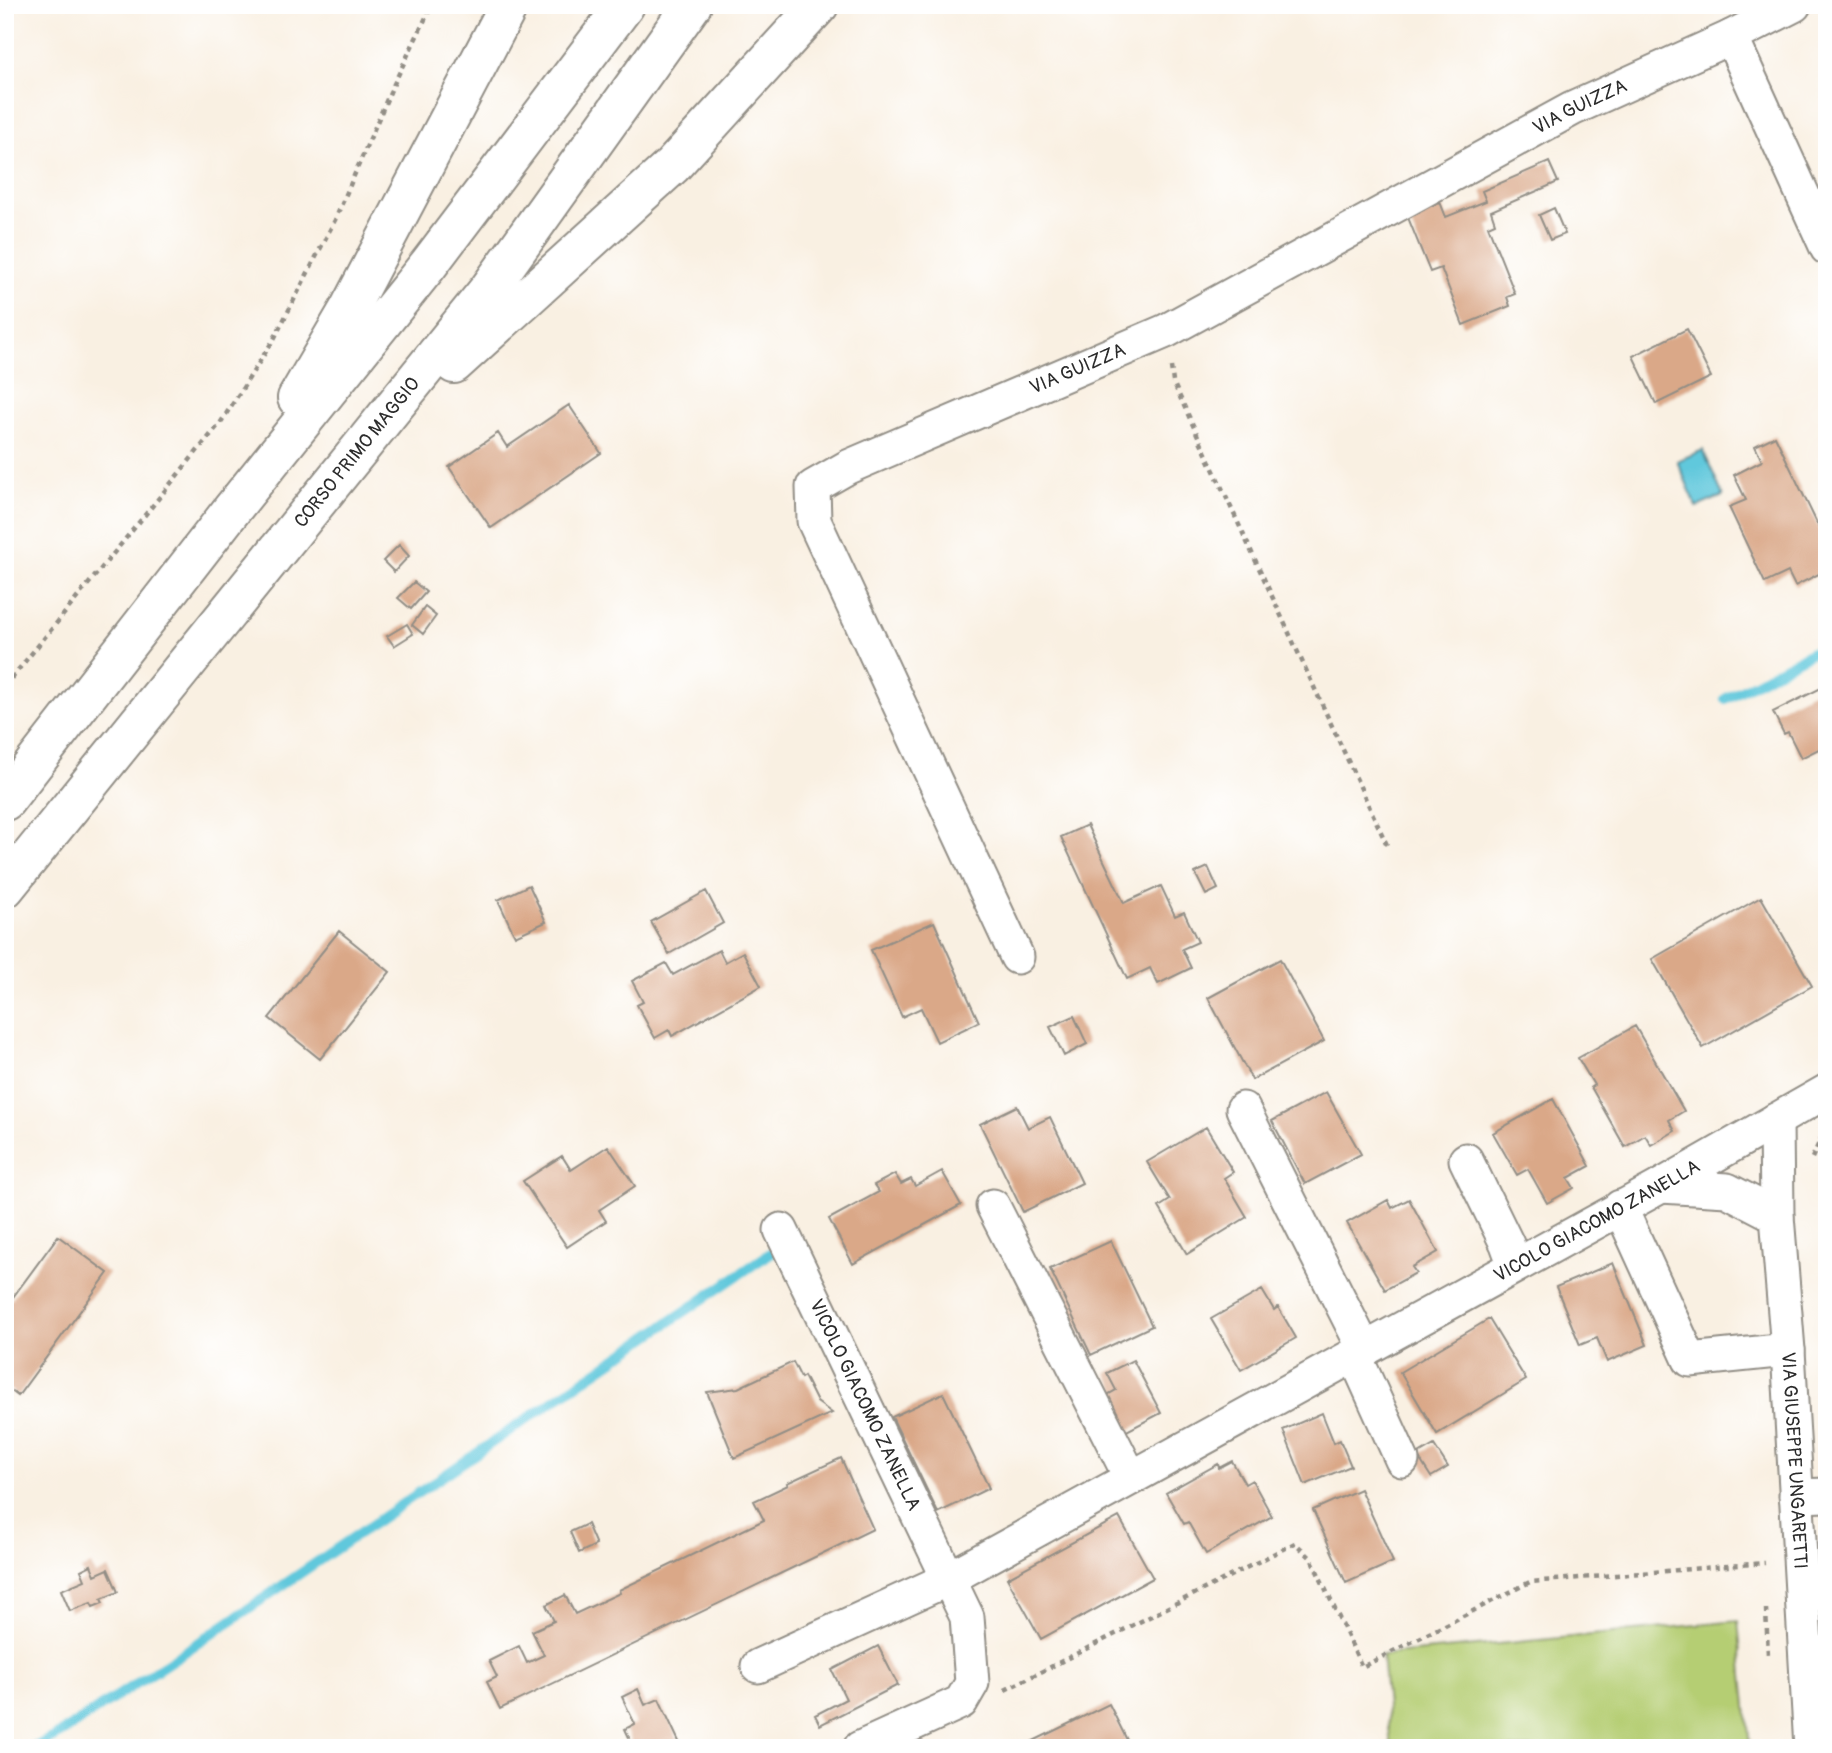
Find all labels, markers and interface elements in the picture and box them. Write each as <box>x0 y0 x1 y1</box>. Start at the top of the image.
street label: VIA GUIZZA <box>1529 74 1631 140</box>
street label: VIA GUIZZA <box>1026 338 1129 400</box>
street label: CORSO PRIMO MAGGIO <box>289 372 425 533</box>
street label: VICOLO GIACOMO ZANELLA <box>1490 1154 1704 1288</box>
street label: VICOLO GIACOMO ZANELLA <box>804 1295 926 1515</box>
street label: VIA GIUSEPPE UNGARETTI <box>1776 1351 1813 1570</box>

